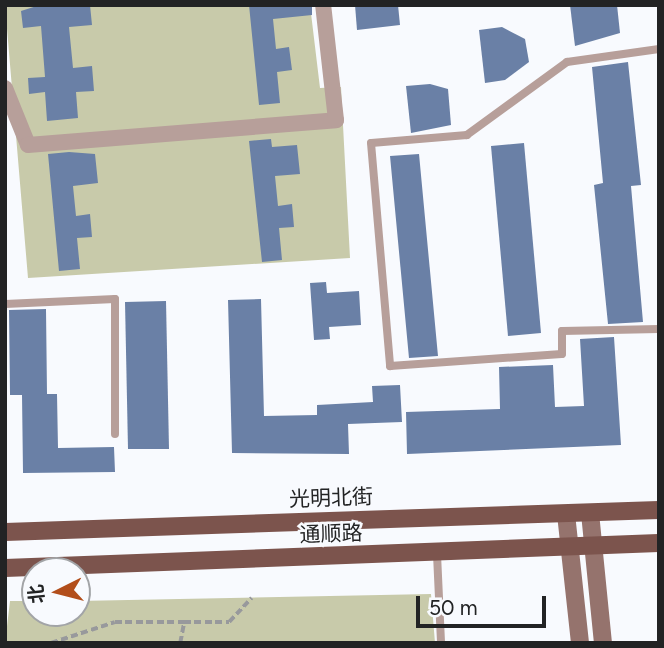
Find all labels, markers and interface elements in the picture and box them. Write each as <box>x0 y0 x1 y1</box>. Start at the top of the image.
street label: 光明北街 <box>289 484 373 512</box>
street label: 通顺路 <box>299 520 363 548</box>
north arrow <box>21 557 91 627</box>
scale bar <box>419 582 548 626</box>
text: 北 <box>24 583 49 605</box>
text: 50 m <box>429 595 478 620</box>

